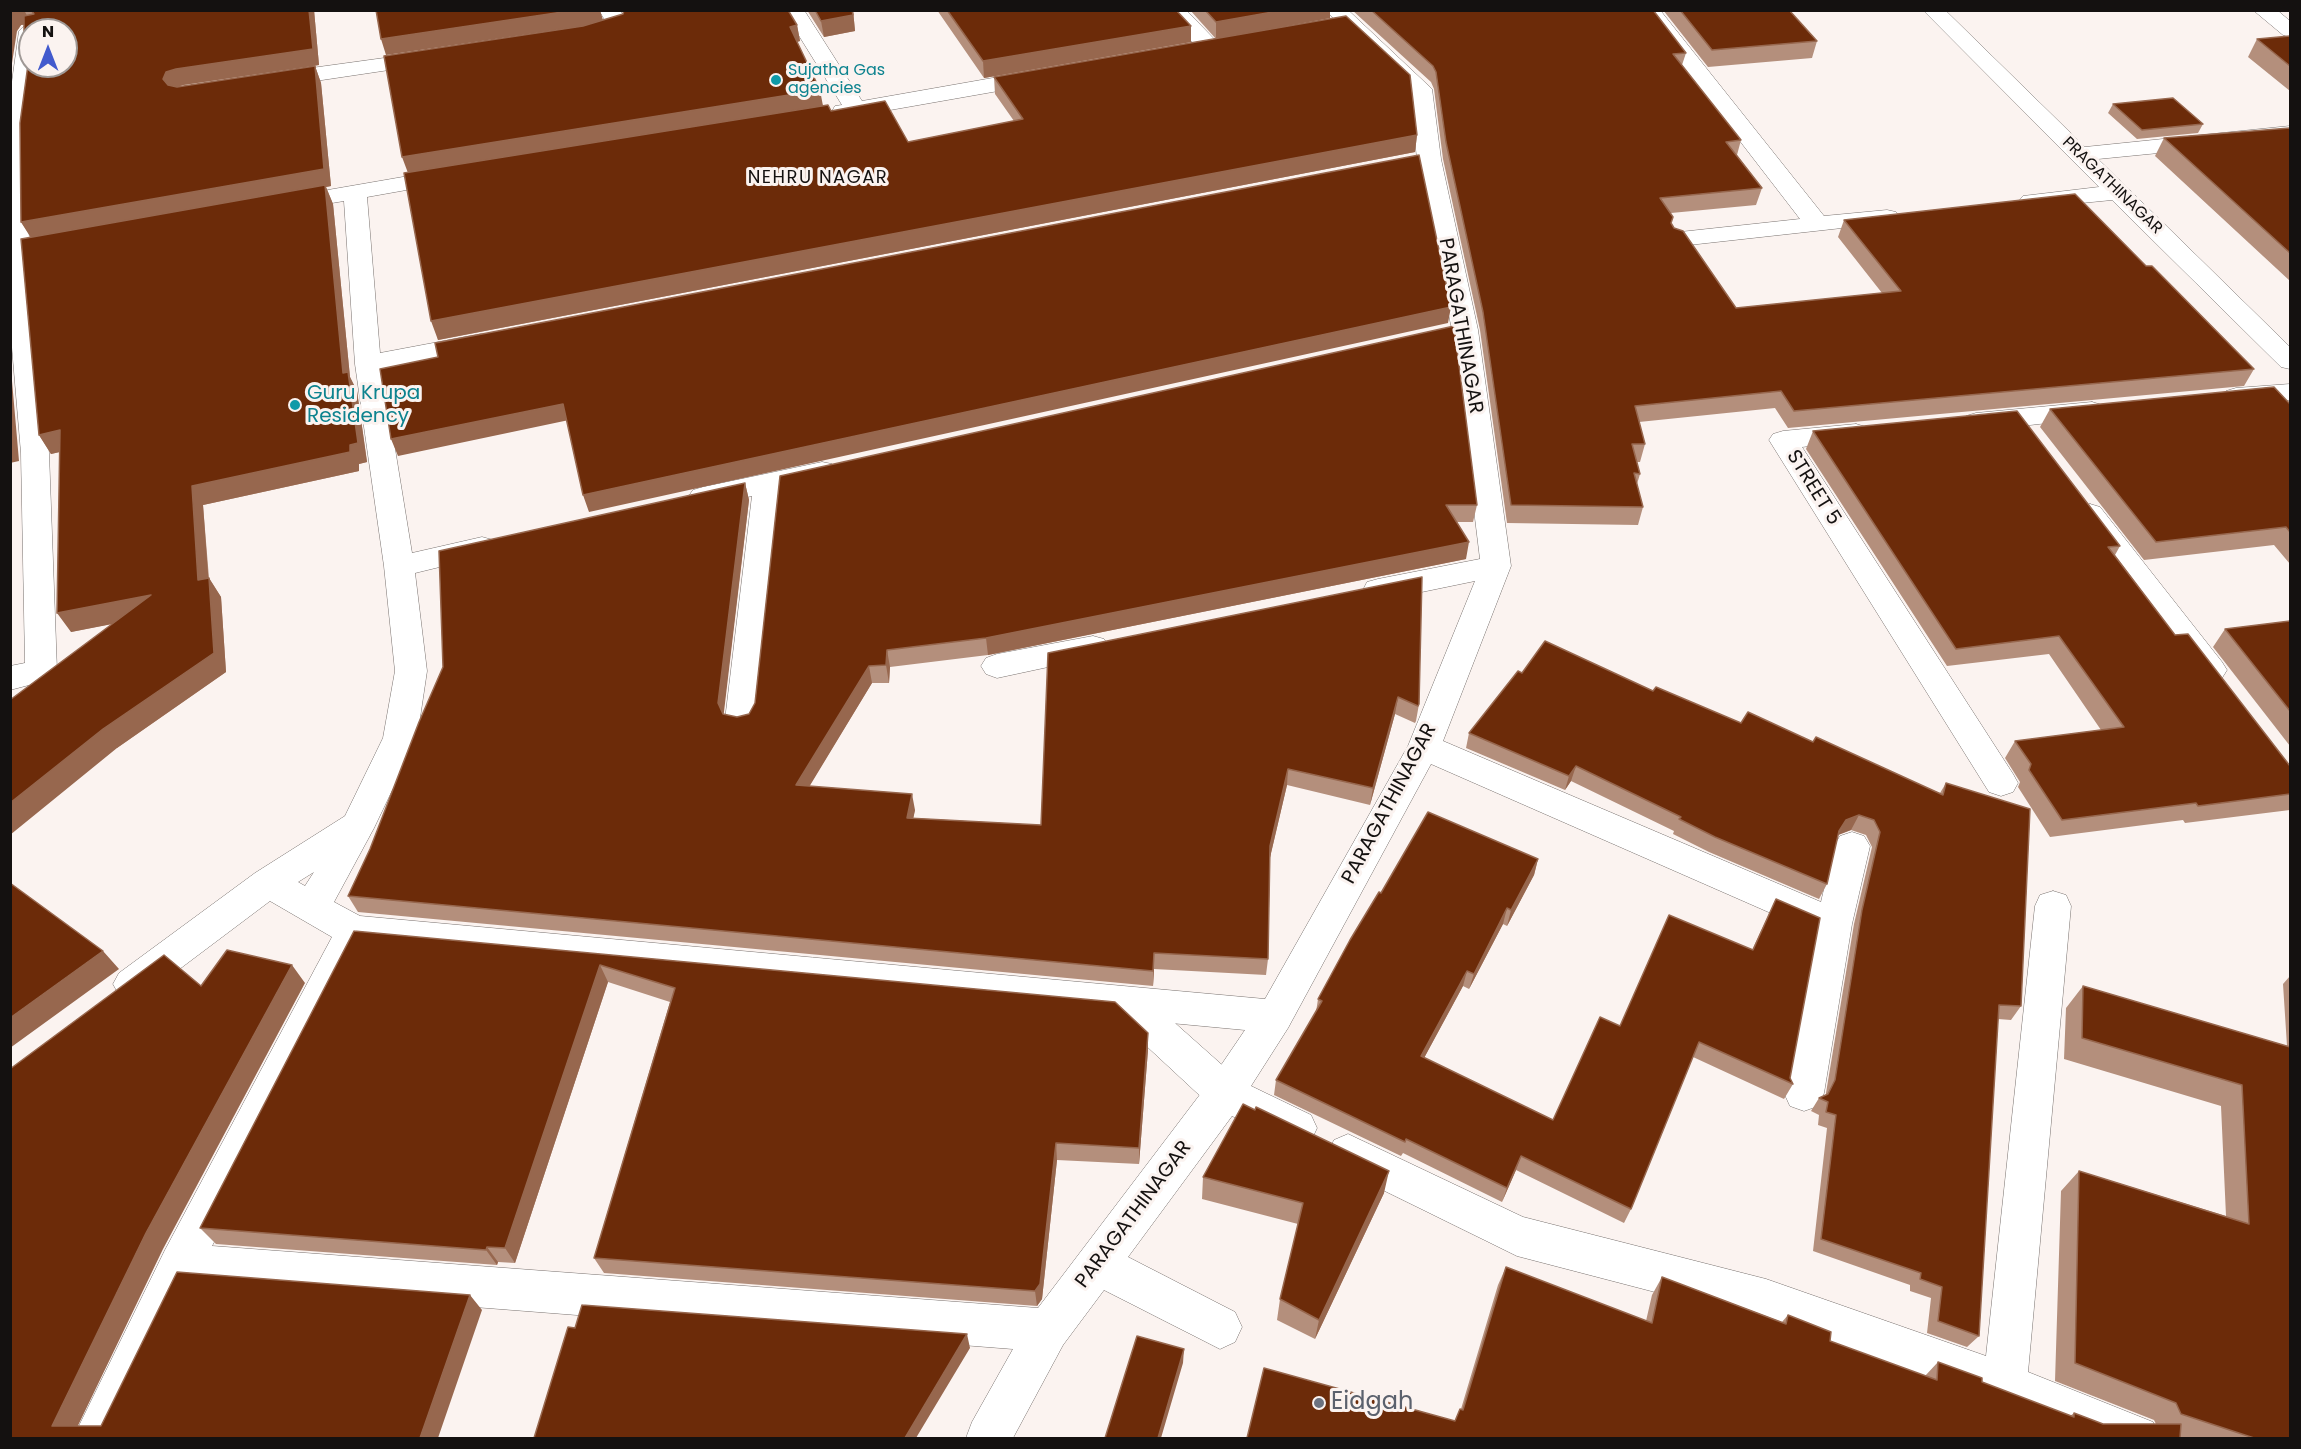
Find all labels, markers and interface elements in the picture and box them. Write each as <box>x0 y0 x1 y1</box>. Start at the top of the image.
north arrow <box>18 18 78 78</box>
text: N <box>42 20 54 43</box>
place label: Sujatha Gas agencies <box>788 61 885 99</box>
marker: Sujatha Gas agencies <box>769 73 783 87</box>
street label: PRAGATHINAGAR <box>2058 133 2166 239</box>
district label: NEHRU NAGAR <box>748 167 888 189</box>
street label: PARAGATHINAGAR <box>1433 236 1487 416</box>
place label: Guru Krupa Residency <box>307 382 420 429</box>
marker: Guru Krupa Residency <box>288 398 302 412</box>
street label: STREET 5 <box>1781 446 1845 530</box>
street label: PARAGATHINAGAR <box>1338 720 1442 888</box>
street label: PARAGATHINAGAR <box>1071 1137 1197 1293</box>
place label: Eidgah <box>1331 1389 1413 1417</box>
marker: Eidgah <box>1312 1396 1326 1410</box>

